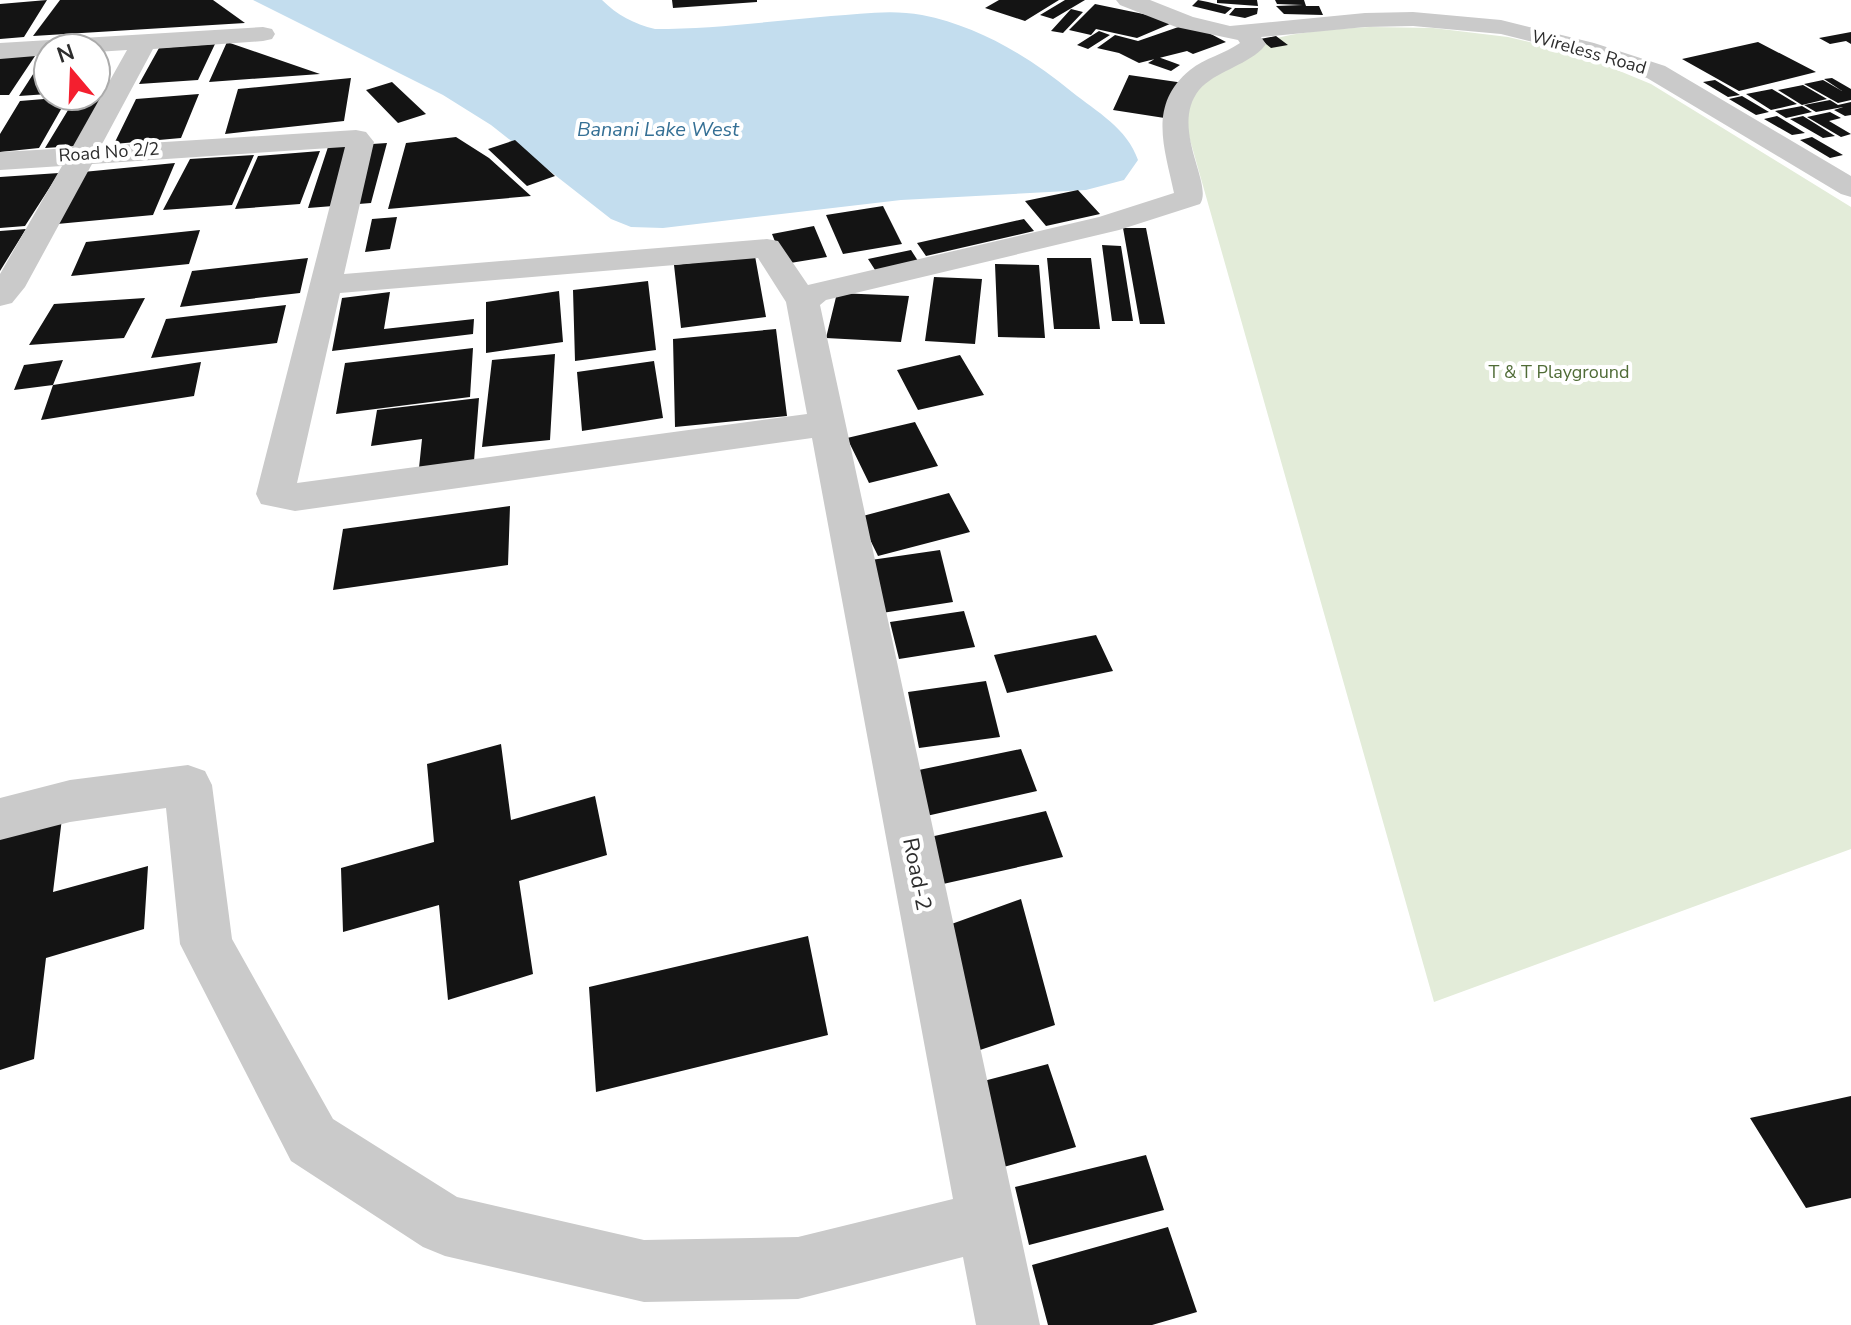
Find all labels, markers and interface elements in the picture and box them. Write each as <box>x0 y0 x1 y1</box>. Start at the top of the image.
street label: Wireless Road <box>1529 24 1649 80</box>
north arrow <box>32 32 112 112</box>
text: N <box>53 37 78 71</box>
water label: Banani Lake West <box>577 116 740 143</box>
street label: Road No 2/2 <box>58 137 160 167</box>
park label: T & T Playground <box>1488 360 1630 384</box>
street label: Road-2 <box>895 835 939 913</box>

